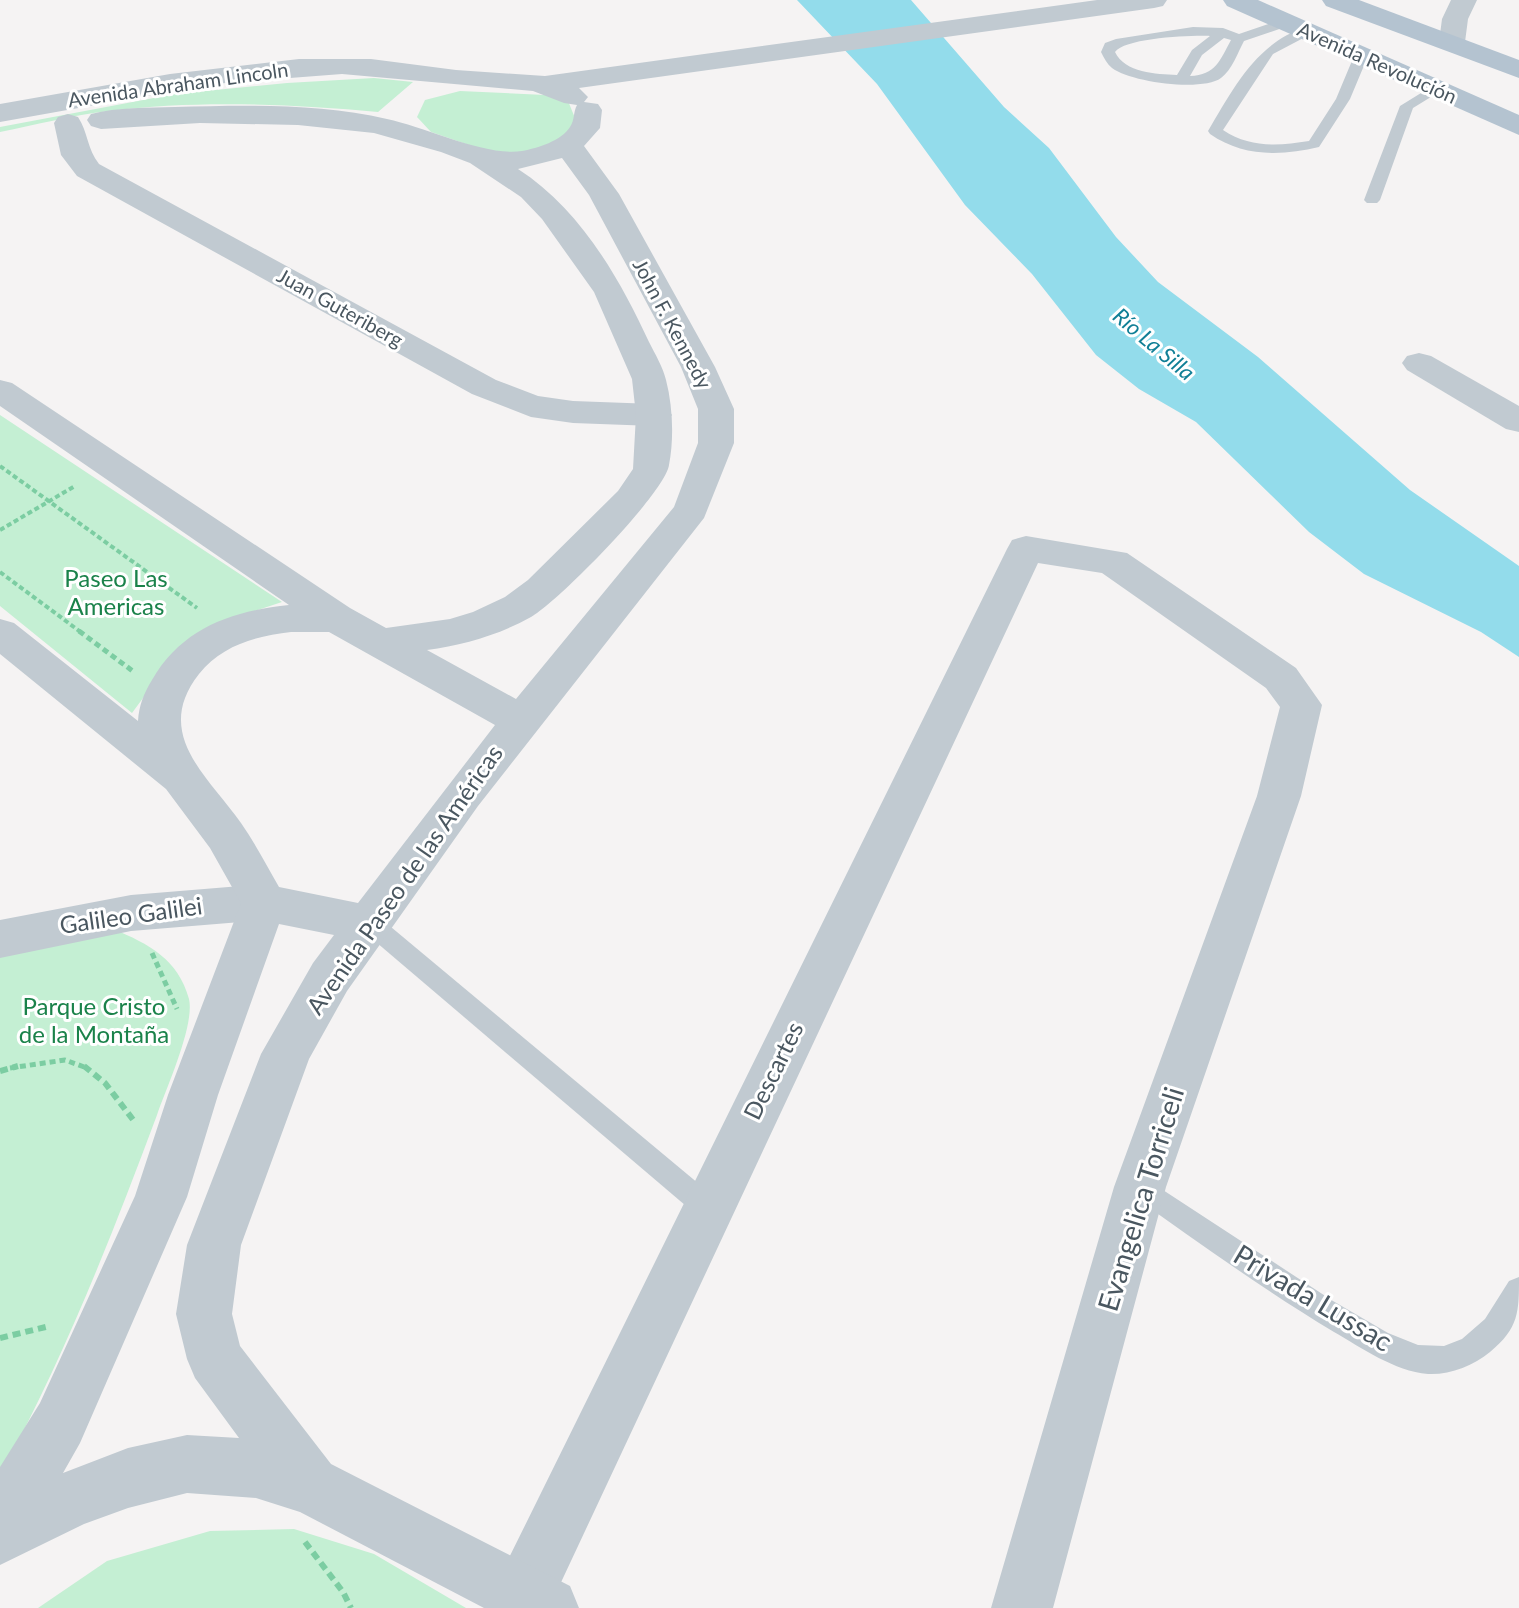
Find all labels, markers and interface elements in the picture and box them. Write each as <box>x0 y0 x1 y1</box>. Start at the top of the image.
street label: Avenida Revolución <box>1294 16 1461 108</box>
street label: Avenida Abraham Lincoln <box>66 57 290 111</box>
street label: John F. Kennedy <box>629 255 718 393</box>
street label: Juan Guteriberg <box>273 263 408 352</box>
water label: Río La Silla <box>1108 302 1201 385</box>
park label: Paseo Las Americas <box>64 563 168 620</box>
street label: Avenida Paseo de las Américas <box>300 739 508 1019</box>
street label: Galileo Galilei <box>58 890 204 939</box>
park label: Parque Cristo de la Montaña <box>19 991 169 1048</box>
street label: Descartes <box>737 1017 809 1124</box>
street label: Evangelica Torriceli <box>1090 1083 1190 1315</box>
street label: Privada Lussac <box>1228 1236 1399 1358</box>

